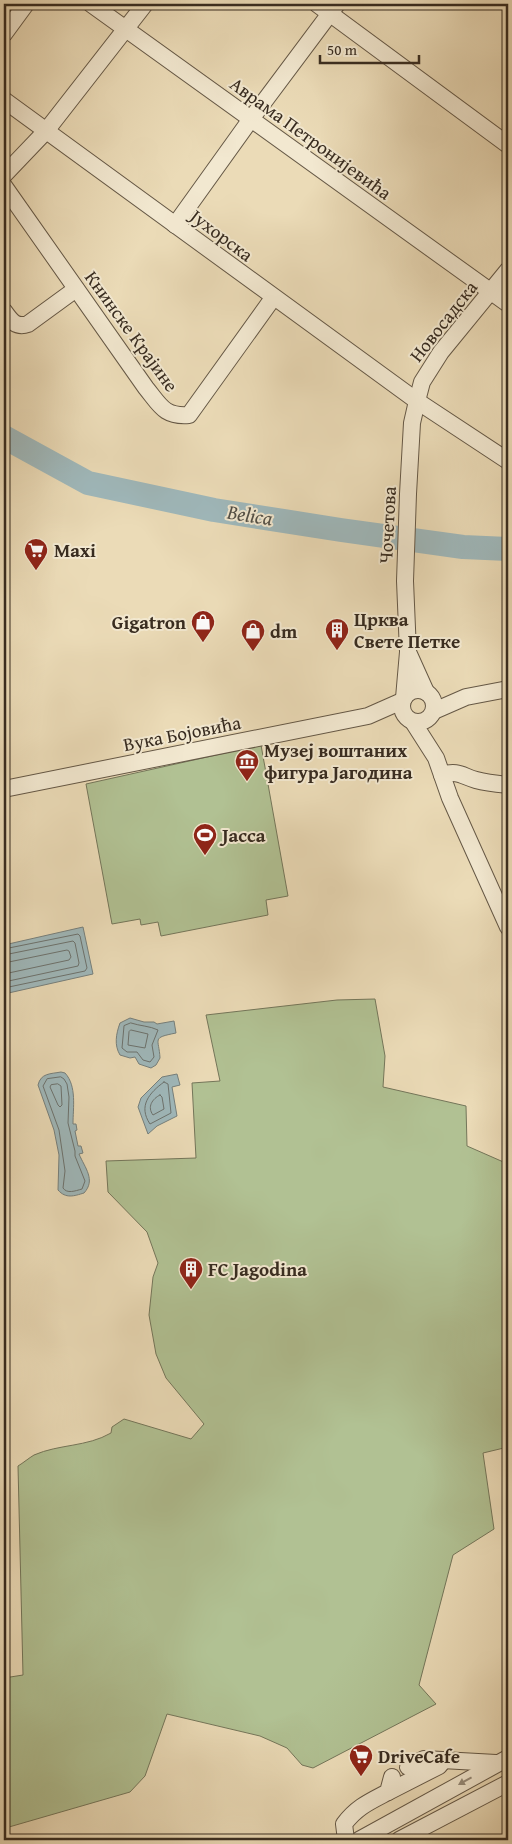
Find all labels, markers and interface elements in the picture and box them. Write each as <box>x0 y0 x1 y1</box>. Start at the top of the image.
scale bar <box>320 32 418 64</box>
text: 50 m <box>327 39 358 60</box>
street label: Аврама Петронијевића <box>224 70 398 206</box>
street label: Јухорска <box>183 201 259 268</box>
street label: Книнске Крајине <box>78 265 186 397</box>
street label: Новосадска <box>402 274 484 368</box>
street label: Чочетова <box>371 486 403 564</box>
water label: Belica <box>224 496 276 533</box>
place label: Maxi <box>54 536 96 564</box>
supermarket icon: Maxi <box>23 537 49 571</box>
place label: Црква Свете Петке <box>354 605 460 655</box>
place label: Gigatron <box>112 608 187 636</box>
shop icon: Gigatron <box>190 609 216 643</box>
place label: dm <box>270 617 298 645</box>
building icon: Црква Свете Петке <box>324 617 350 651</box>
shop icon: dm <box>240 618 266 652</box>
street label: Вука Бојовића <box>121 708 243 758</box>
place label: Музеј воштаних фигура Јагодина <box>264 736 413 786</box>
museum icon: Музеј воштаних фигура Јагодина <box>234 748 260 782</box>
place label: Јасса <box>219 821 266 849</box>
sports icon: Јасса <box>192 822 218 856</box>
place label: FC Jagodina <box>208 1255 307 1283</box>
building icon: FC Jagodina <box>178 1256 204 1290</box>
place label: DriveCafe <box>378 1742 460 1770</box>
supermarket icon: DriveCafe <box>348 1743 374 1777</box>
one-way arrow <box>458 1777 473 1785</box>

